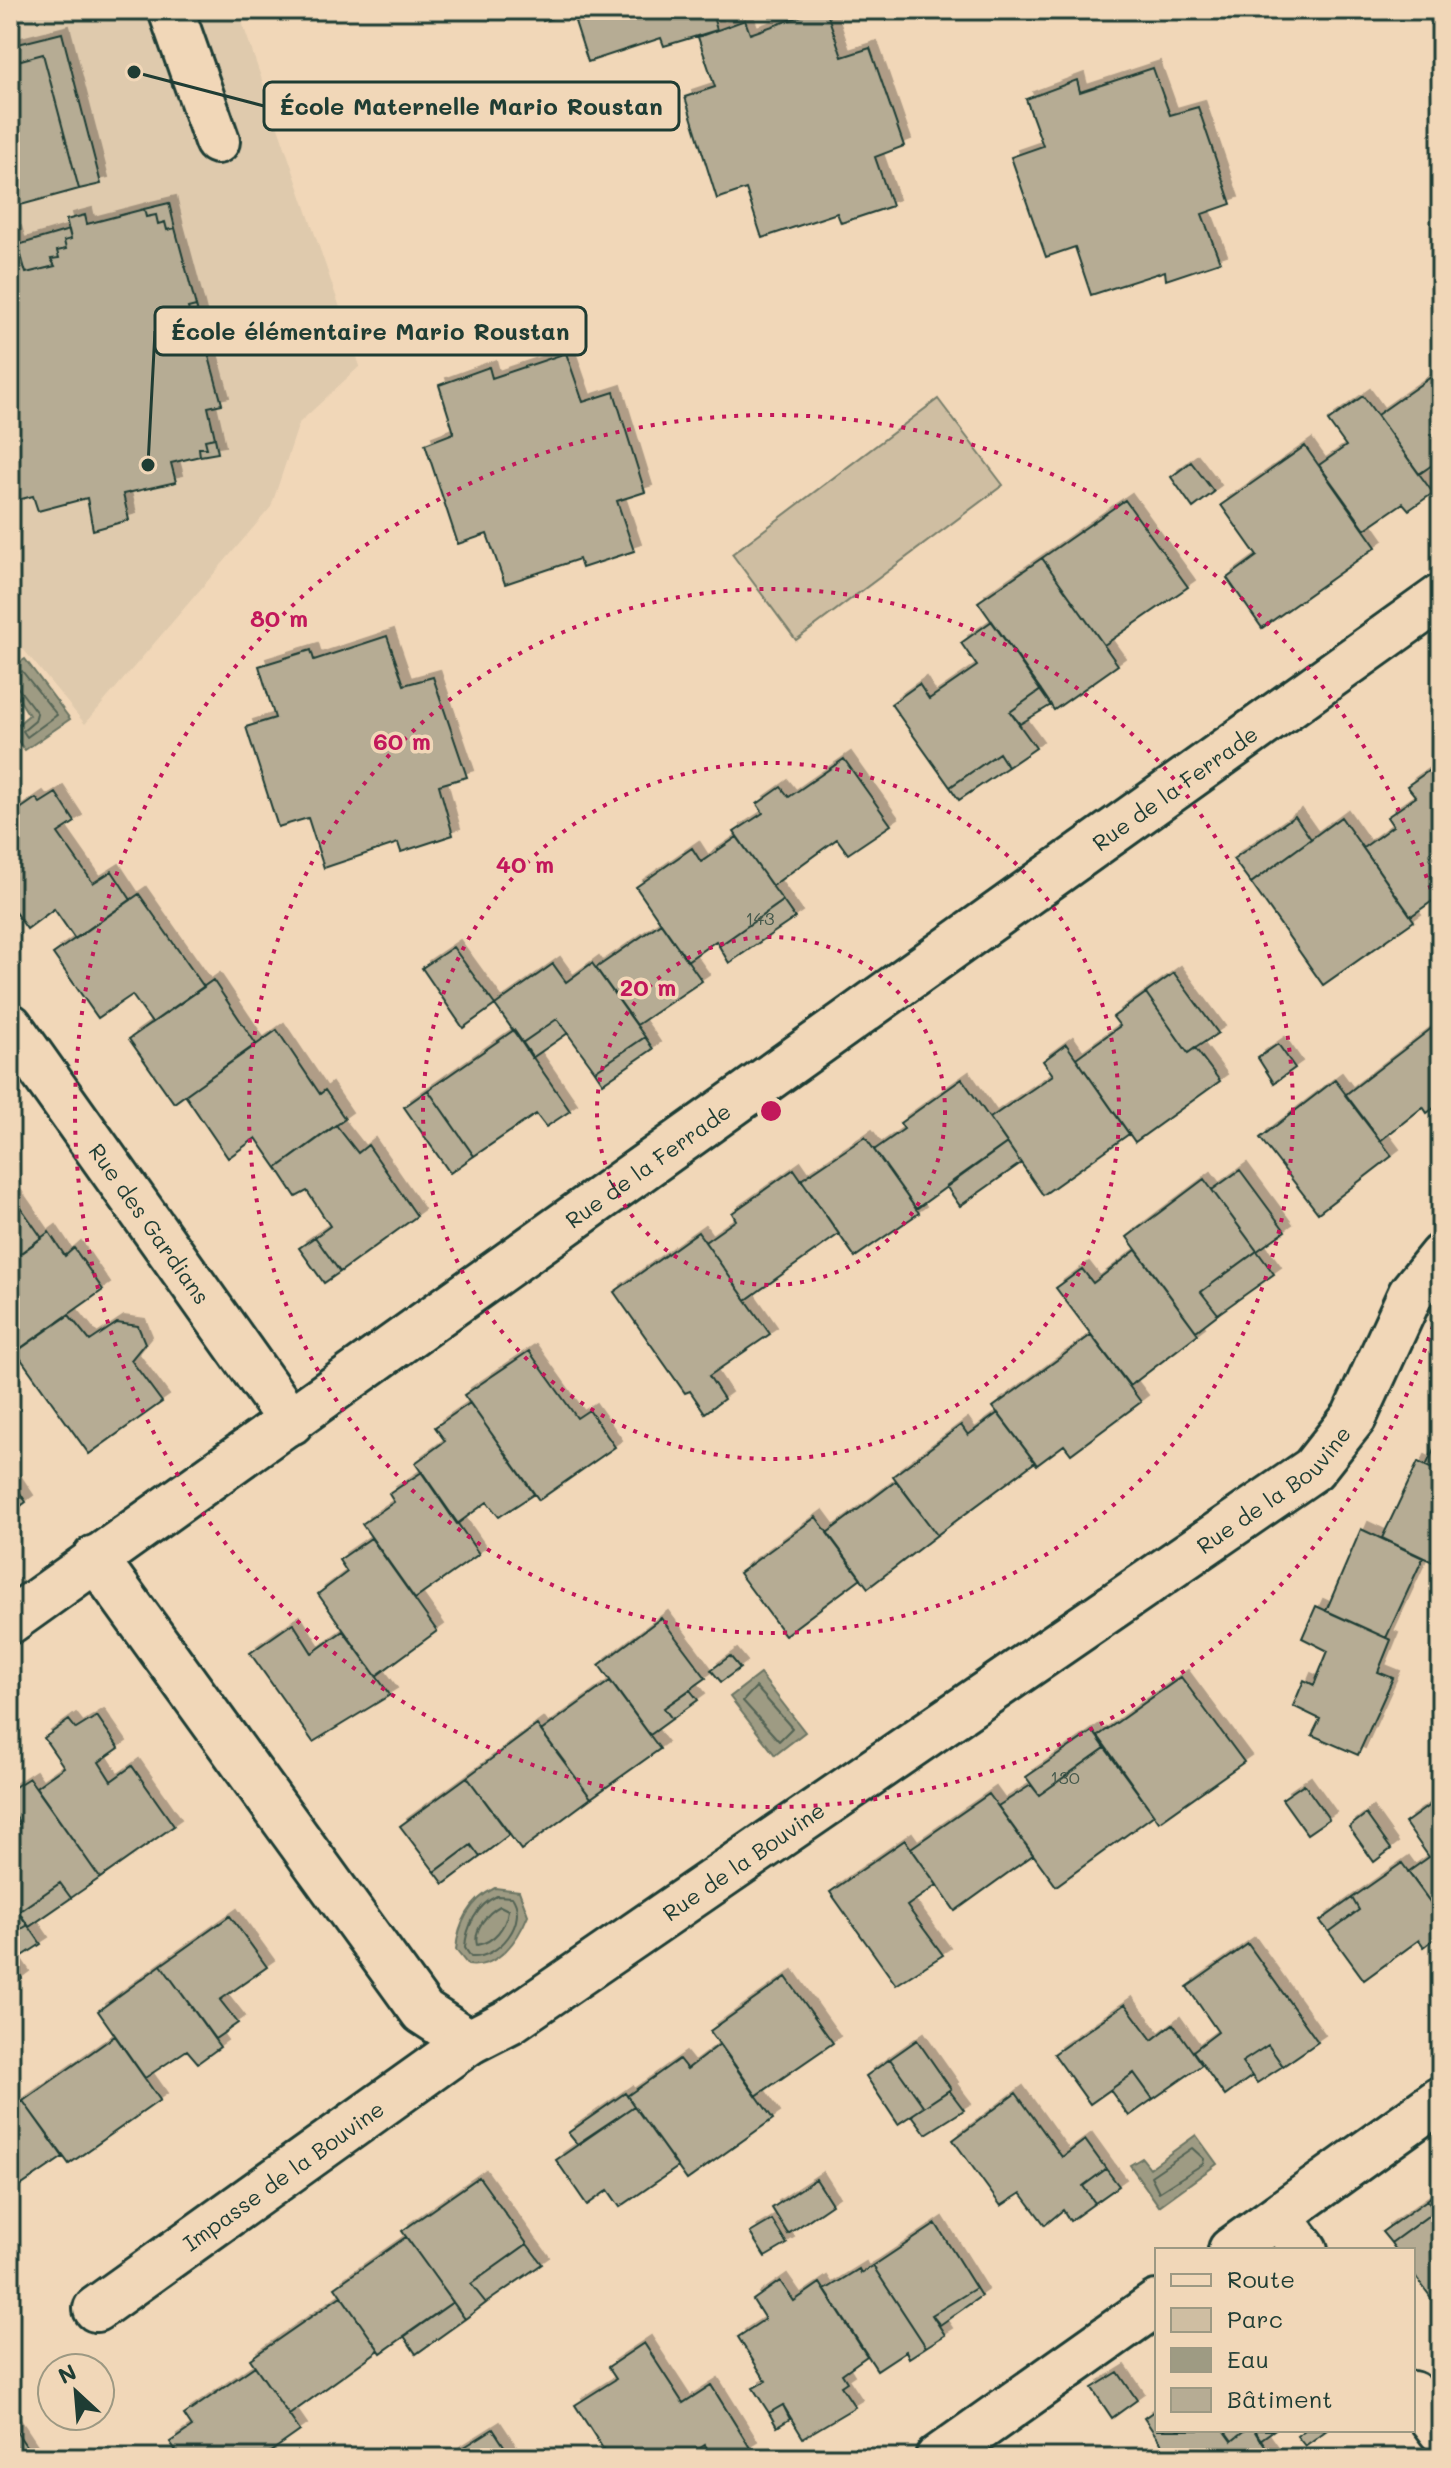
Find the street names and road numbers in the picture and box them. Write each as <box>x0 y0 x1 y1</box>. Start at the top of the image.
street label: Rue de la Ferrade <box>1086 719 1263 857</box>
street label: Rue de la Ferrade <box>559 1096 736 1234</box>
street label: Rue des Gardians <box>83 1137 217 1309</box>
street label: Rue de la Bouvine <box>1190 1419 1356 1560</box>
street label: Rue de la Bouvine <box>656 1795 830 1927</box>
street label: Impasse de la Bouvine <box>177 2093 389 2257</box>

